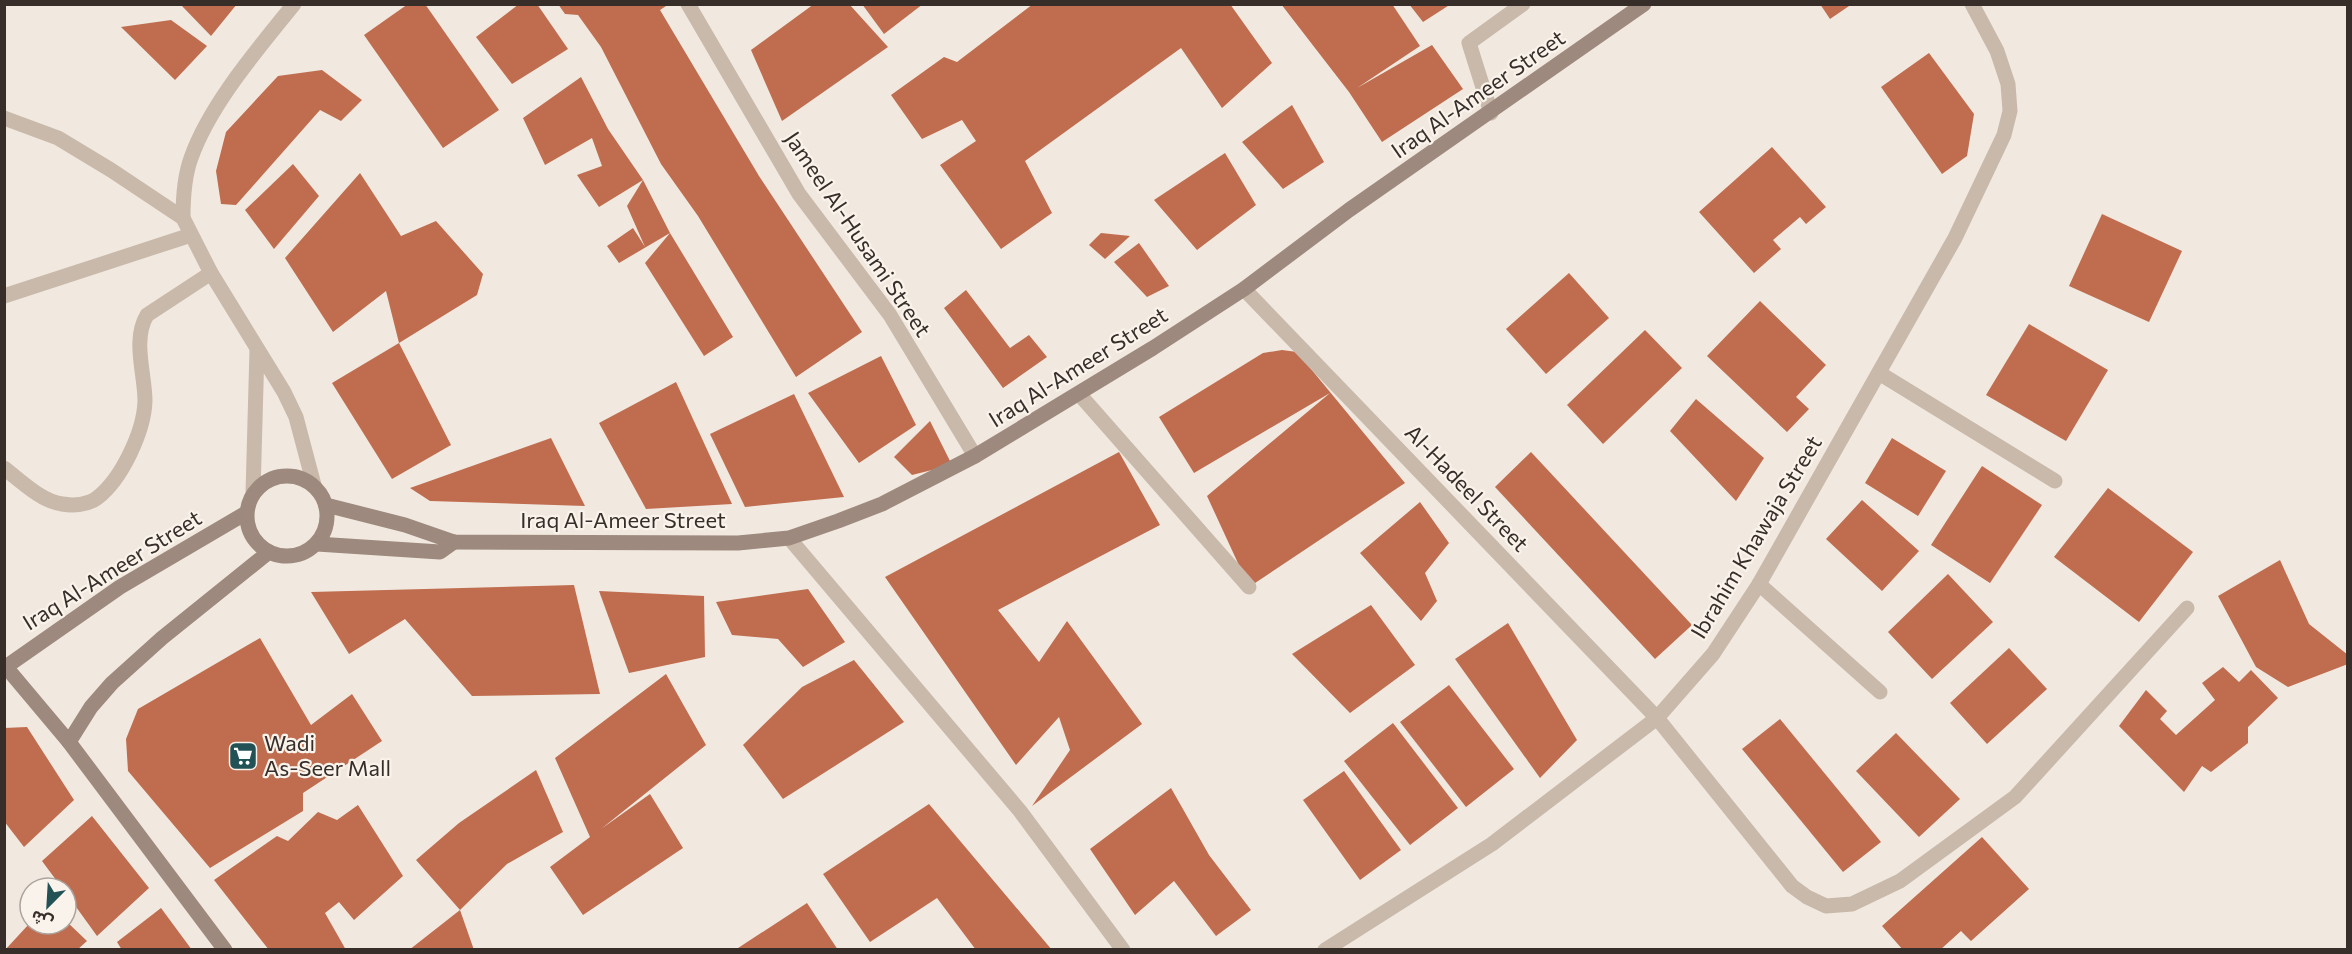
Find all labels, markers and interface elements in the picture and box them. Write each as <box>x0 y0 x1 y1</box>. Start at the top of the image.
street label: Iraq Al-Ameer Street <box>1386 24 1570 164</box>
street label: Jameel Al-Husami Street <box>780 126 937 341</box>
street label: Iraq Al-Ameer Street <box>983 301 1172 433</box>
street label: Al-Hadeel Street <box>1400 419 1535 557</box>
street label: Ibrahim Khawaja Street <box>1684 430 1827 643</box>
street label: Iraq Al-Ameer Street <box>17 504 206 636</box>
street label: Iraq Al-Ameer Street <box>520 506 726 533</box>
place label: Wadi As-Seer Mall <box>264 729 391 781</box>
supermarket icon: Wadi As-Seer Mall <box>227 740 259 772</box>
north arrow <box>18 876 78 936</box>
text: ش <box>28 906 56 933</box>

